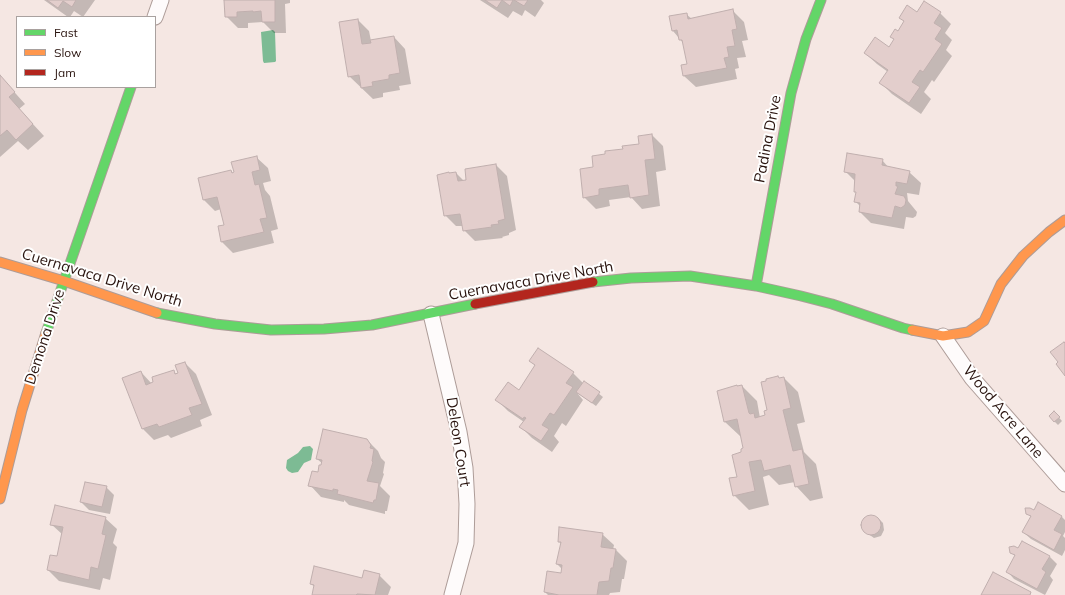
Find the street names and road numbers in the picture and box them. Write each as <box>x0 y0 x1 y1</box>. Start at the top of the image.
street label: Padina Drive <box>751 94 785 184</box>
street label: Cuernavaca Drive North <box>20 245 184 311</box>
street label: Cuernavaca Drive North <box>447 258 615 304</box>
street label: Demona Drive <box>21 287 69 387</box>
street label: Wood Acre Lane <box>959 362 1047 462</box>
street label: Deleon Court <box>442 396 474 488</box>

